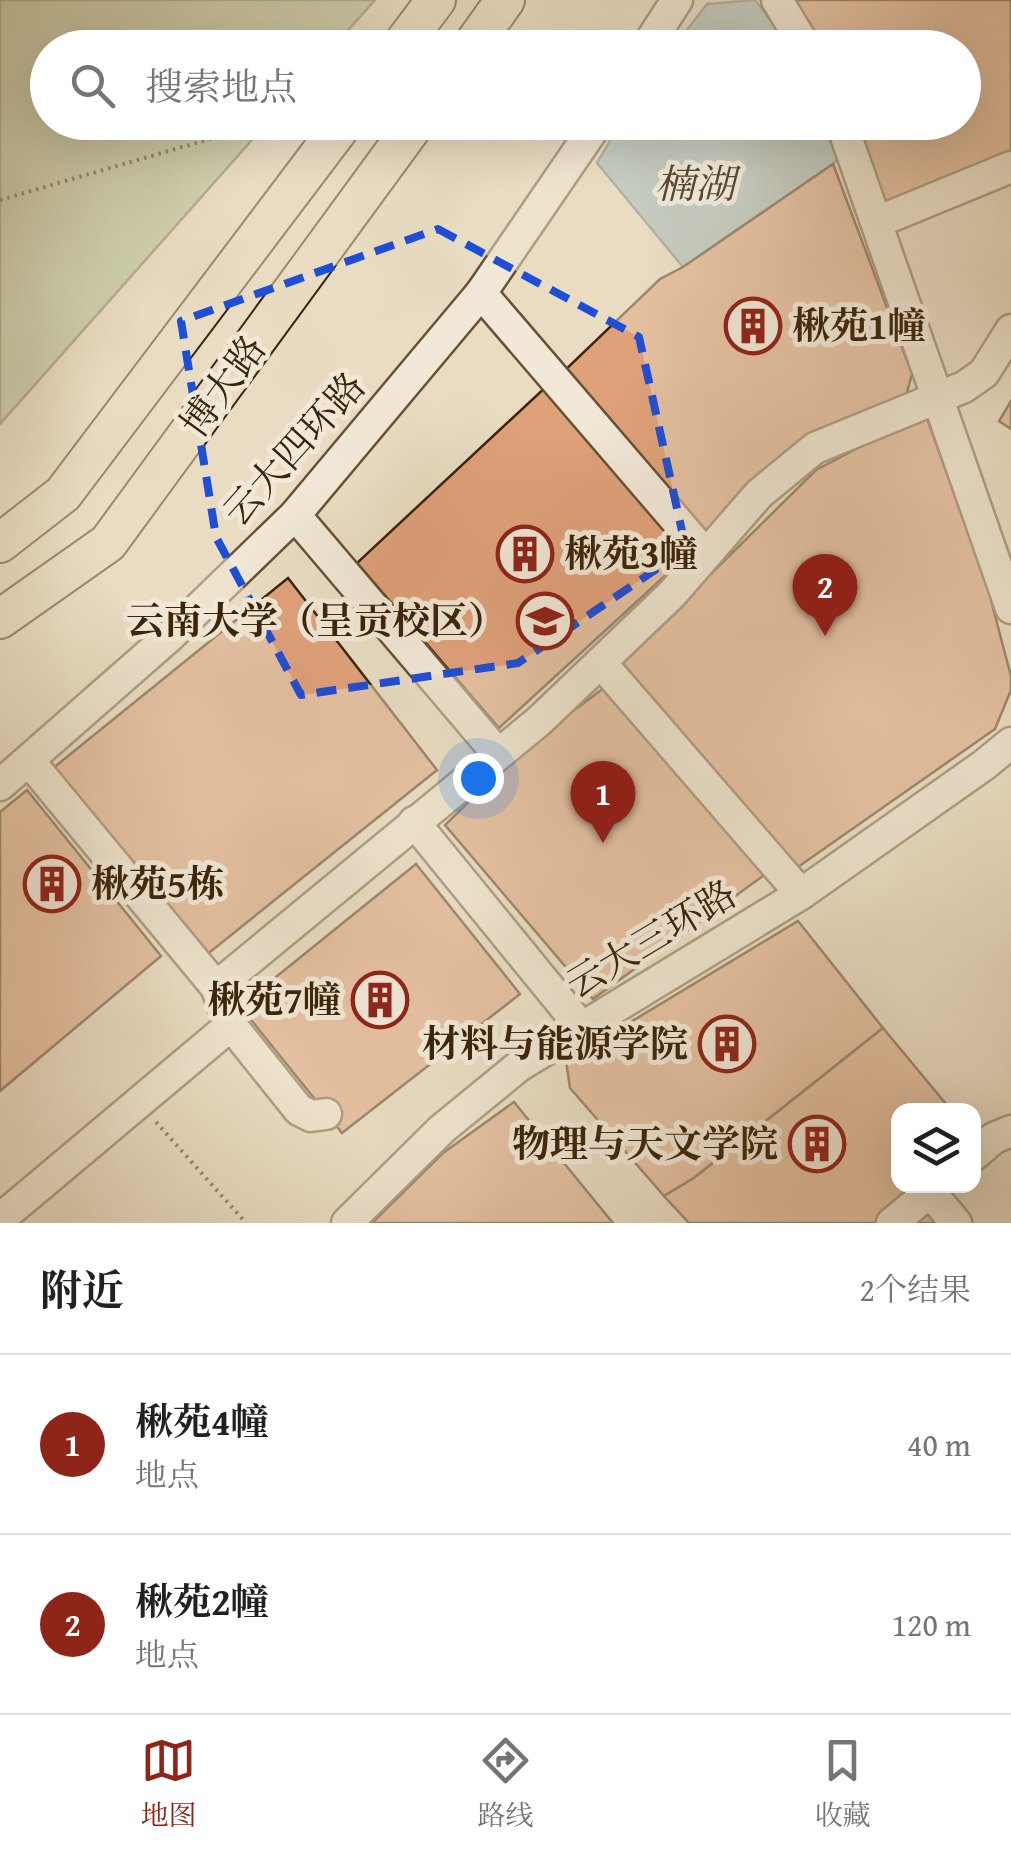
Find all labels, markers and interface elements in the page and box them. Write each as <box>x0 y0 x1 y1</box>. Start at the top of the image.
search box <box>30 30 981 140</box>
icon: search <box>65 58 120 113</box>
text: 搜索地点 <box>145 58 297 114</box>
water label: 楠湖 <box>655 154 741 213</box>
building icon: 楸苑1幢 <box>723 296 783 356</box>
place label: 楸苑1幢 <box>792 297 926 353</box>
street label: 博大路 <box>166 323 278 448</box>
street label: 云大四环路 <box>209 359 378 538</box>
building icon: 楸苑3幢 <box>495 524 555 584</box>
place label: 楸苑3幢 <box>564 525 698 581</box>
pin: 2 <box>792 554 858 636</box>
school or university icon: 云南大学（呈贡校区） <box>515 591 575 651</box>
place label: 云南大学（呈贡校区） <box>126 592 506 648</box>
your location <box>453 753 504 804</box>
pin: 1 <box>570 760 636 843</box>
building icon: 楸苑5栋 <box>22 854 82 914</box>
place label: 楸苑5栋 <box>91 855 225 911</box>
street label: 云大三环路 <box>555 865 746 1011</box>
building icon: 楸苑7幢 <box>350 970 410 1030</box>
place label: 楸苑7幢 <box>207 971 341 1027</box>
building icon: 材料与能源学院 <box>697 1014 757 1074</box>
place label: 材料与能源学院 <box>422 1015 688 1071</box>
map controls <box>891 1103 981 1193</box>
button: layers <box>891 1103 981 1193</box>
building icon: 物理与天文学院 <box>787 1114 847 1174</box>
place label: 物理与天文学院 <box>512 1115 778 1171</box>
text: 附近 <box>40 1259 124 1320</box>
text: 2个结果 <box>860 1266 971 1313</box>
text: 楸苑4幢 <box>135 1393 269 1449</box>
text: 1 <box>64 1421 81 1468</box>
text: 40 m <box>907 1421 971 1468</box>
text: 地点 <box>135 1451 199 1498</box>
text: 楸苑2幢 <box>135 1573 269 1629</box>
text: 2 <box>64 1601 81 1648</box>
text: 120 m <box>892 1601 971 1648</box>
text: 地点 <box>135 1631 199 1678</box>
tab: 地图 <box>140 1733 197 1835</box>
tab: 路线 <box>477 1733 534 1835</box>
tab: 收藏 <box>814 1733 871 1835</box>

